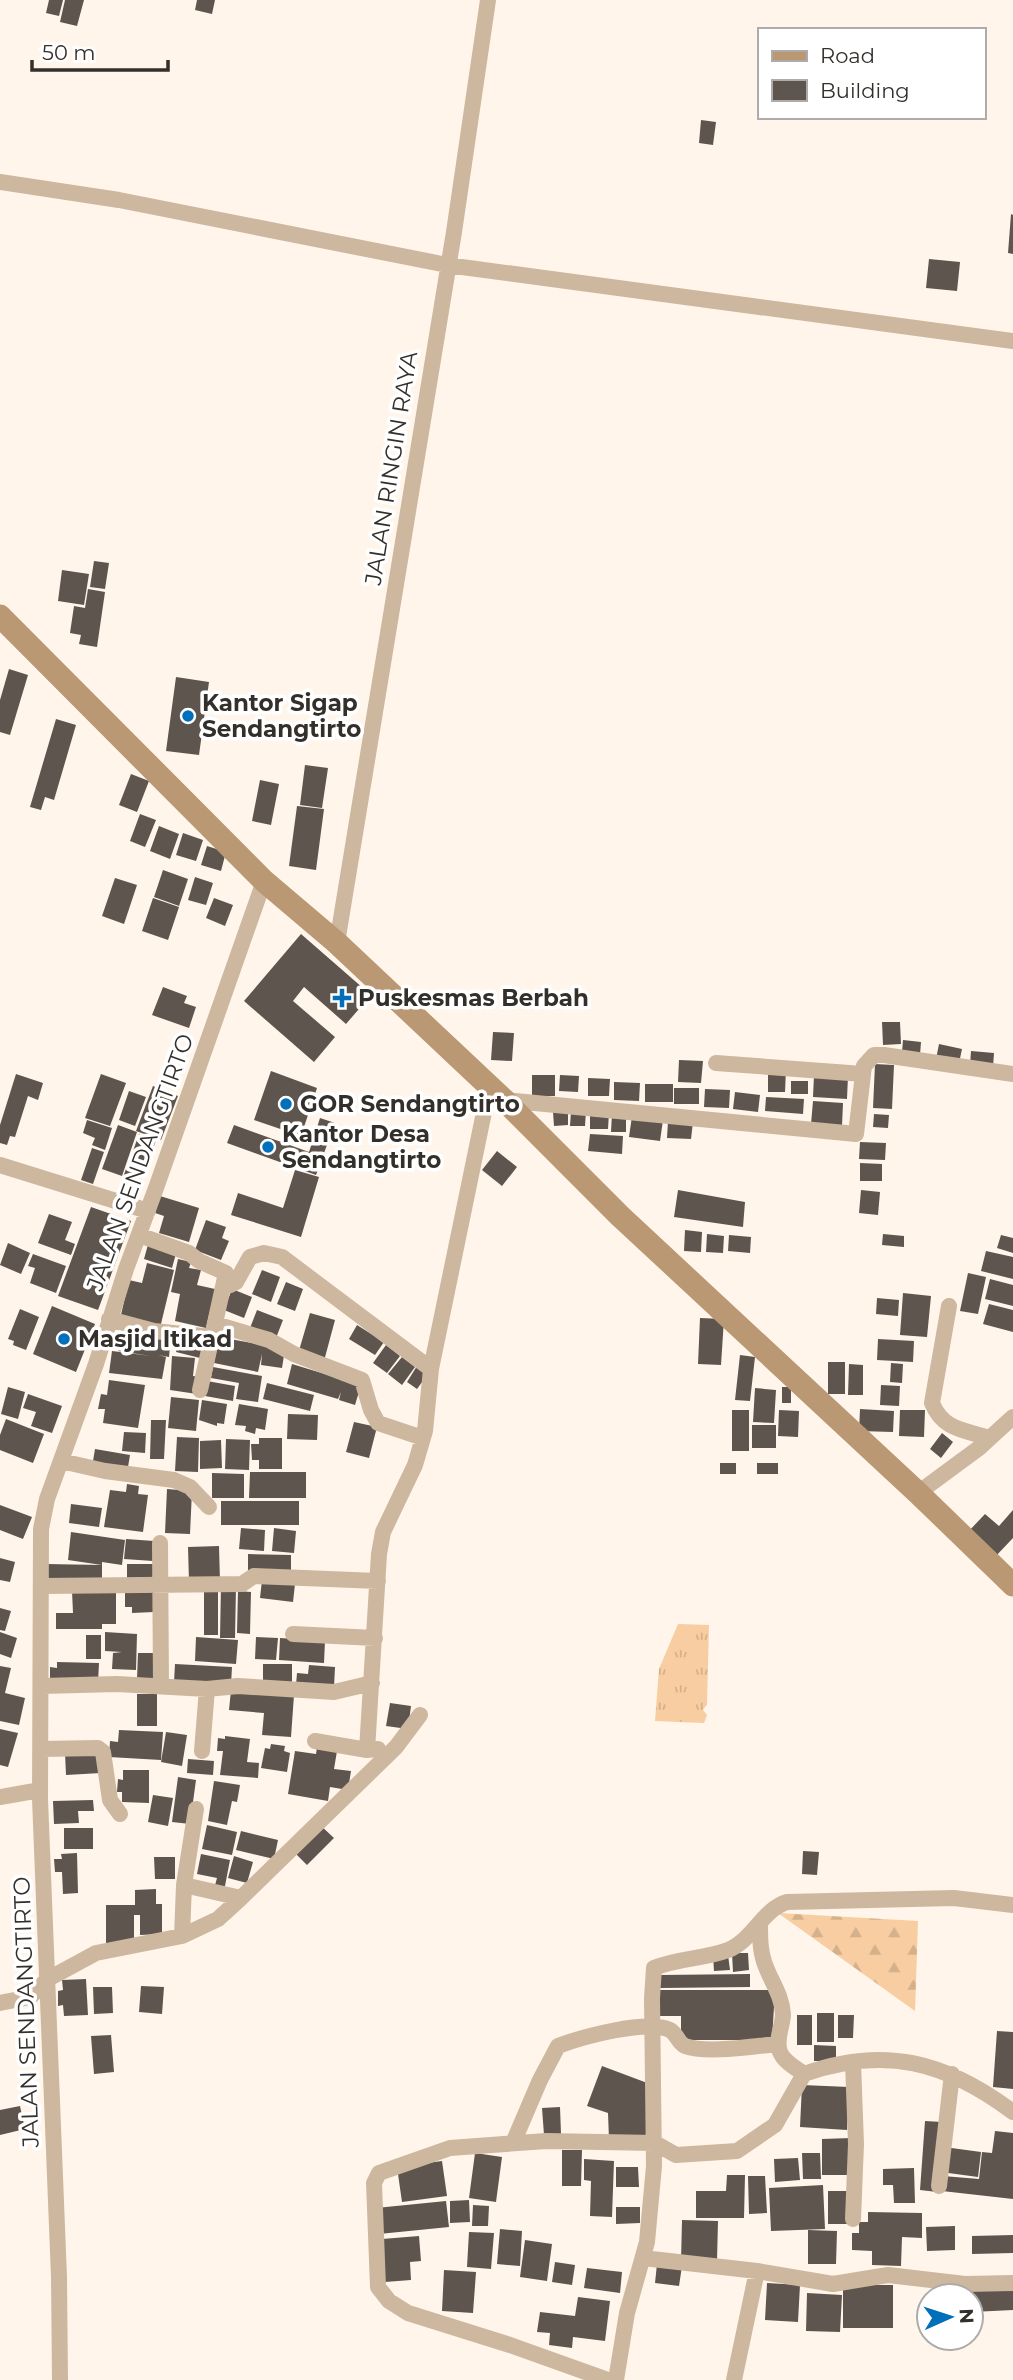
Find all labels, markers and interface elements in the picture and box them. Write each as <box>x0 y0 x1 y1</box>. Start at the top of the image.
scale bar <box>32 28 168 72</box>
legend <box>758 28 985 119</box>
text: 50 m <box>42 40 96 65</box>
text: Road <box>820 43 875 68</box>
text: Building <box>820 78 910 103</box>
street label: JALAN RINGIN RAYA <box>359 349 423 588</box>
place label: Kantor Sigap Sendangtirto <box>202 689 361 743</box>
marker: Kantor Sigap Sendangtirto <box>180 708 196 724</box>
place label: Puskesmas Berbah <box>358 984 589 1012</box>
marker: Puskesmas Berbah <box>332 988 352 1008</box>
street label: JALAN SENDANGTIRTO <box>80 1030 200 1295</box>
place label: GOR Sendangtirto <box>300 1090 520 1118</box>
marker: GOR Sendangtirto <box>278 1096 294 1112</box>
place label: Kantor Desa Sendangtirto <box>282 1120 441 1174</box>
marker: Kantor Desa Sendangtirto <box>260 1139 276 1155</box>
place label: Masjid Itikad <box>78 1325 232 1353</box>
marker: Masjid Itikad <box>56 1331 72 1347</box>
street label: JALAN SENDANGTIRTO <box>7 1876 45 2149</box>
north arrow <box>915 2282 985 2352</box>
text: N <box>955 2308 978 2324</box>

